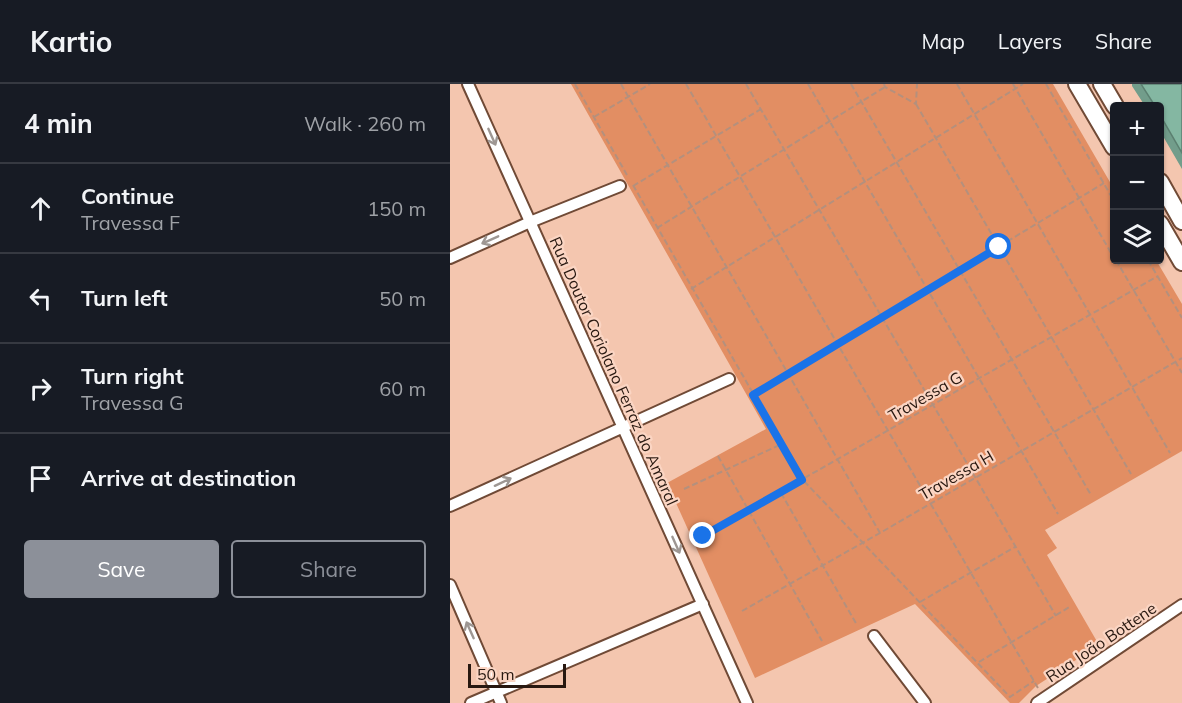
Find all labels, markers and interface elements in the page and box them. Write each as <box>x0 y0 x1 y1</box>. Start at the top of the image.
text: Kartio <box>30 24 112 59</box>
text: Map <box>922 28 965 54</box>
text: Layers <box>998 28 1062 54</box>
text: Share <box>1095 28 1152 54</box>
map controls <box>1110 102 1164 264</box>
button: + <box>1110 102 1164 156</box>
text: 4 min <box>24 107 93 140</box>
text: Walk · 260 m <box>304 111 426 136</box>
one-way arrow <box>486 128 498 146</box>
button: − <box>1110 156 1164 210</box>
text: Continue <box>81 182 174 210</box>
icon: ahead <box>24 192 57 225</box>
text: 150 m <box>367 196 426 221</box>
text: Travessa F <box>81 210 180 235</box>
button: layers <box>1110 210 1164 264</box>
route start <box>985 233 1011 259</box>
street label: Rua Doutor Coriolano Ferraz do Amaral <box>546 234 682 508</box>
one-way arrow <box>481 236 499 247</box>
icon: left <box>24 282 57 315</box>
text: Turn left <box>81 284 168 312</box>
text: 50 m <box>379 286 426 311</box>
text: Turn right <box>81 362 184 390</box>
street label: Travessa G <box>884 367 966 425</box>
icon: right <box>24 372 57 405</box>
text: 60 m <box>379 376 426 401</box>
text: Travessa G <box>81 390 184 415</box>
street label: Travessa H <box>915 446 997 504</box>
icon: arrive <box>24 462 57 495</box>
text: Arrive at destination <box>81 464 296 492</box>
one-way arrow <box>494 476 512 487</box>
route end <box>689 522 715 548</box>
one-way arrow <box>670 535 682 553</box>
button: Save <box>24 540 219 598</box>
button: Share <box>231 540 426 598</box>
street label: Rua João Bottene <box>1042 598 1160 686</box>
one-way arrow <box>463 621 475 639</box>
scale bar <box>468 661 566 688</box>
text: 50 m <box>477 664 514 684</box>

